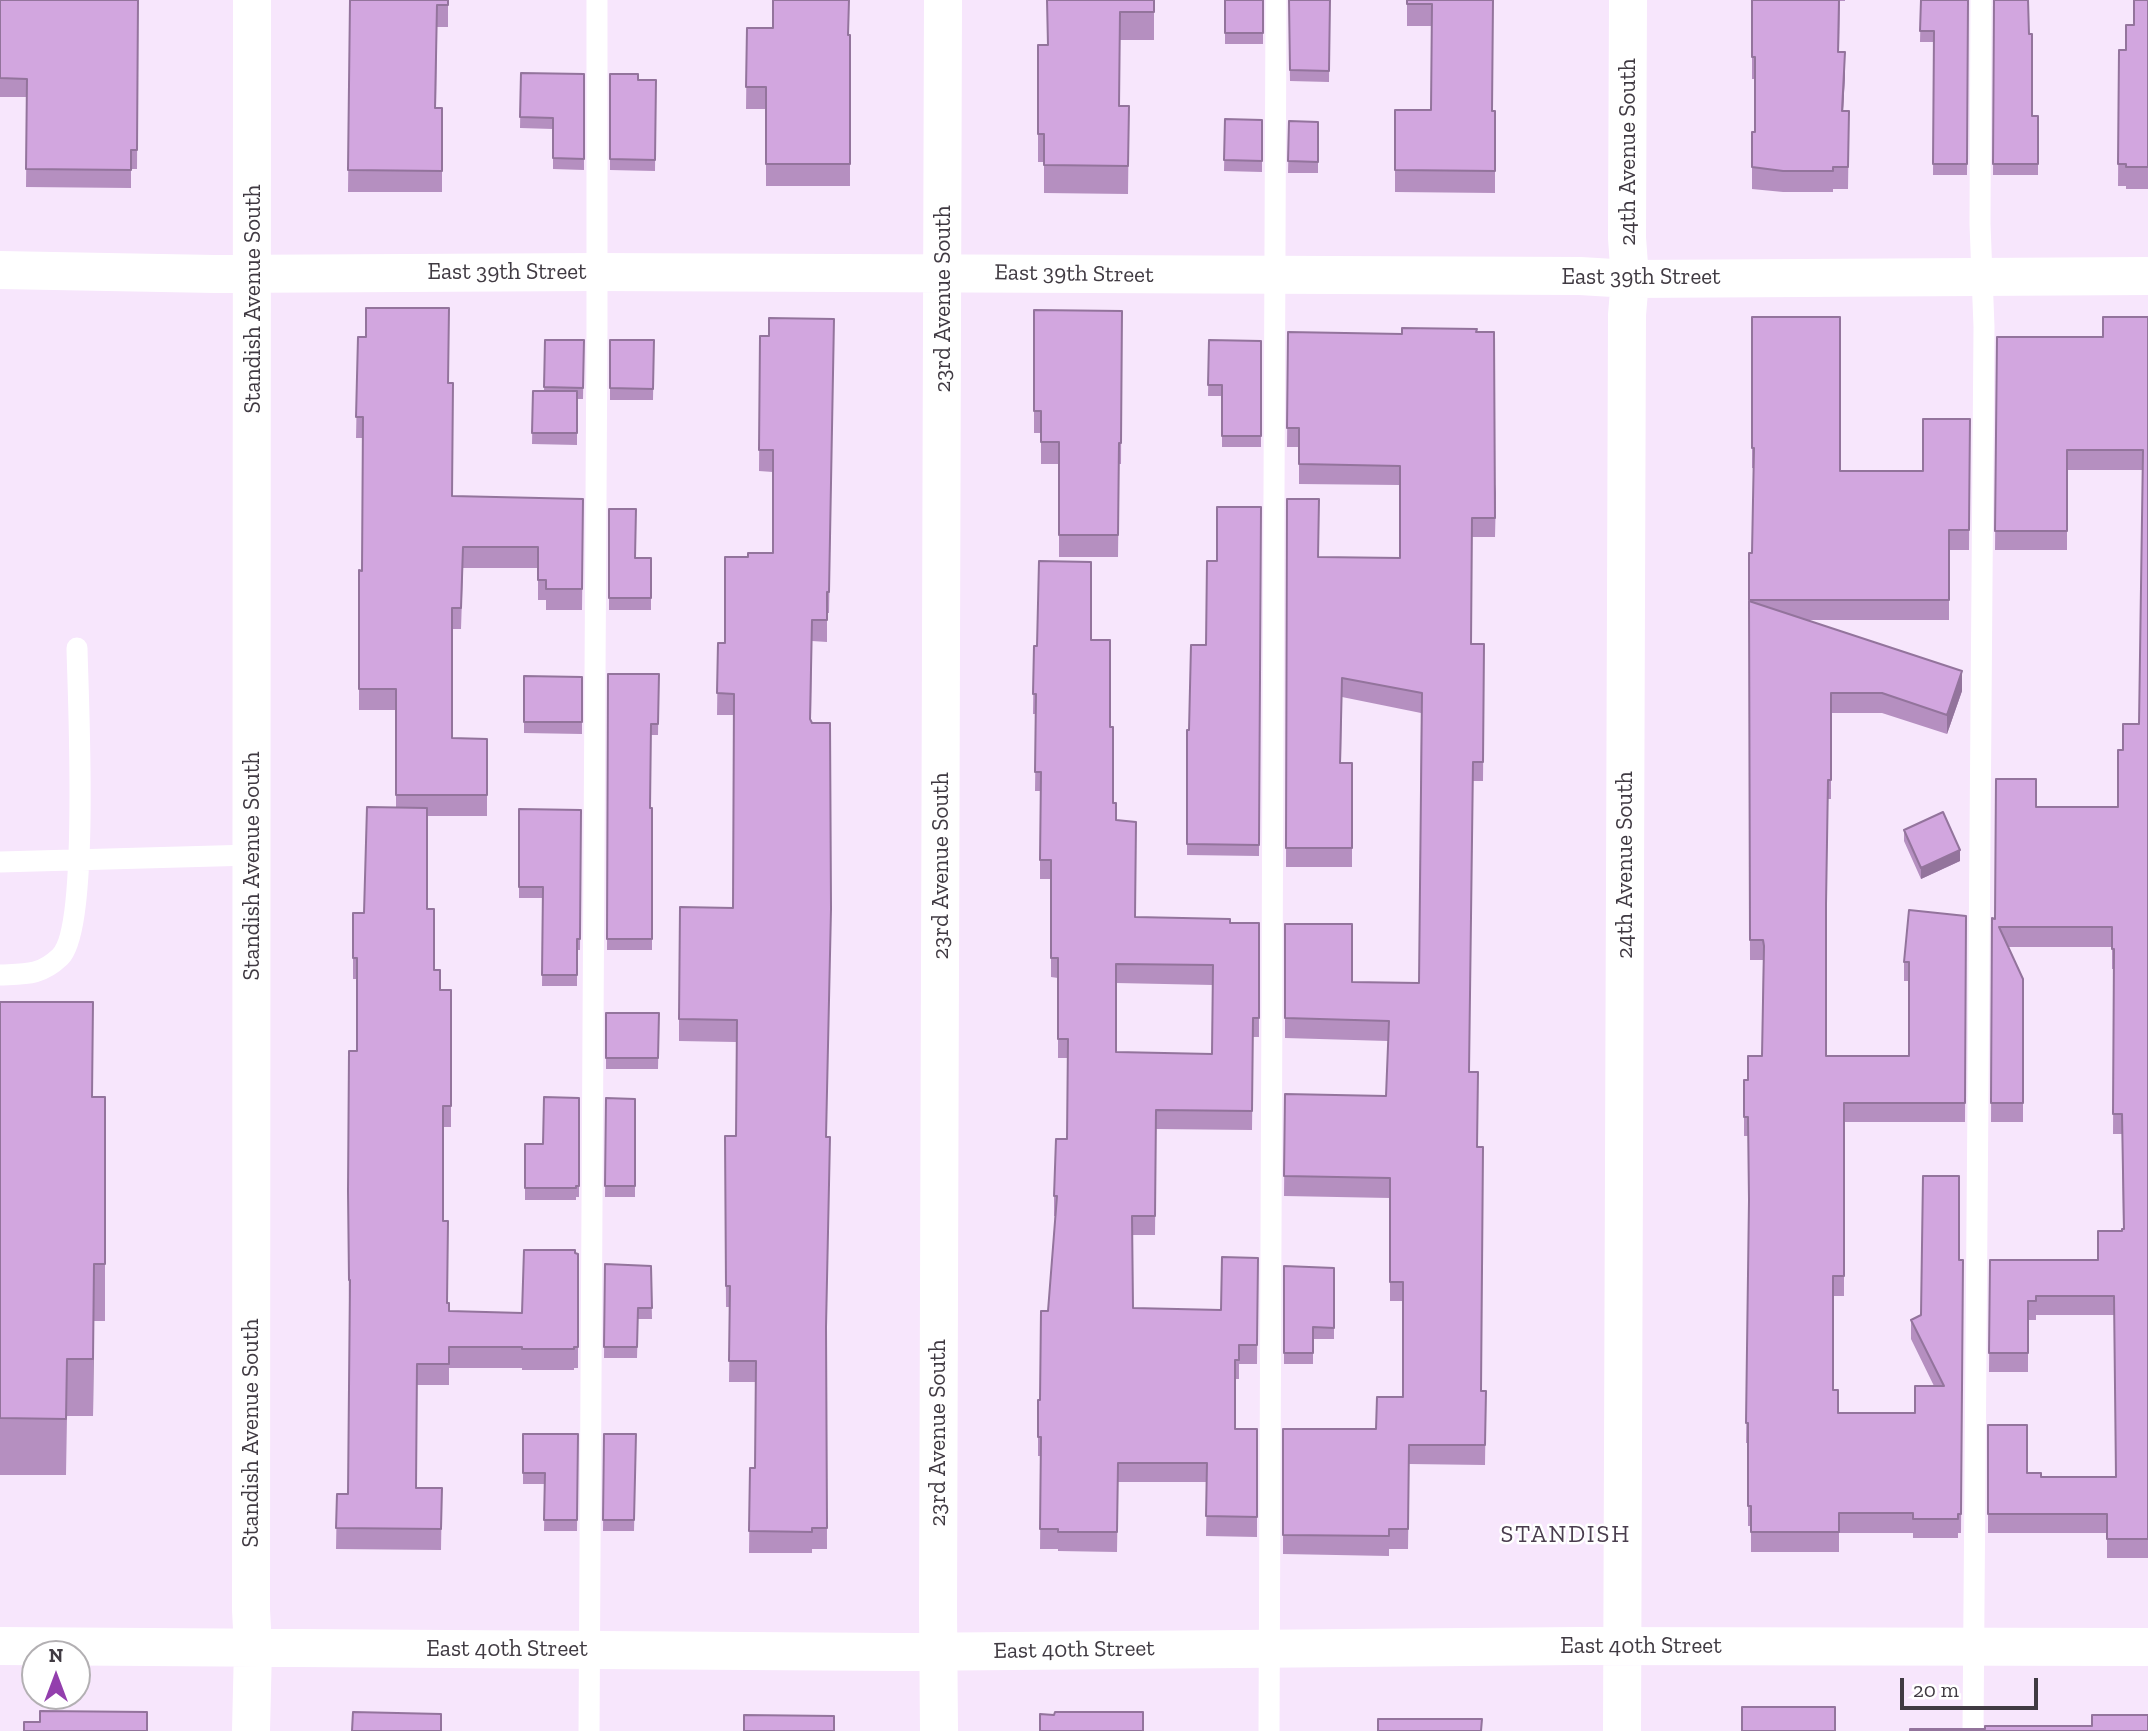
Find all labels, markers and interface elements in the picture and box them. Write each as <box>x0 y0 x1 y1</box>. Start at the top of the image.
street label: 24th Avenue South <box>1614 58 1642 246</box>
street label: Standish Avenue South <box>239 185 267 413</box>
street label: 23rd Avenue South <box>929 205 957 393</box>
street label: East 39th Street <box>427 258 587 286</box>
street label: East 39th Street <box>994 259 1154 289</box>
street label: East 39th Street <box>1561 263 1721 291</box>
street label: Standish Avenue South <box>238 752 266 980</box>
street label: 24th Avenue South <box>1611 771 1639 959</box>
street label: 23rd Avenue South <box>927 772 955 960</box>
street label: Standish Avenue South <box>237 1319 265 1547</box>
street label: 23rd Avenue South <box>924 1339 952 1527</box>
district label: STANDISH <box>1502 1521 1630 1549</box>
street label: East 40th Street <box>1560 1632 1722 1660</box>
street label: East 40th Street <box>426 1635 588 1663</box>
street label: East 40th Street <box>993 1635 1155 1665</box>
north arrow <box>21 1640 91 1710</box>
text: N <box>49 1644 63 1667</box>
scale bar <box>1903 1664 2041 1708</box>
text: 20 m <box>1913 1677 1959 1702</box>

